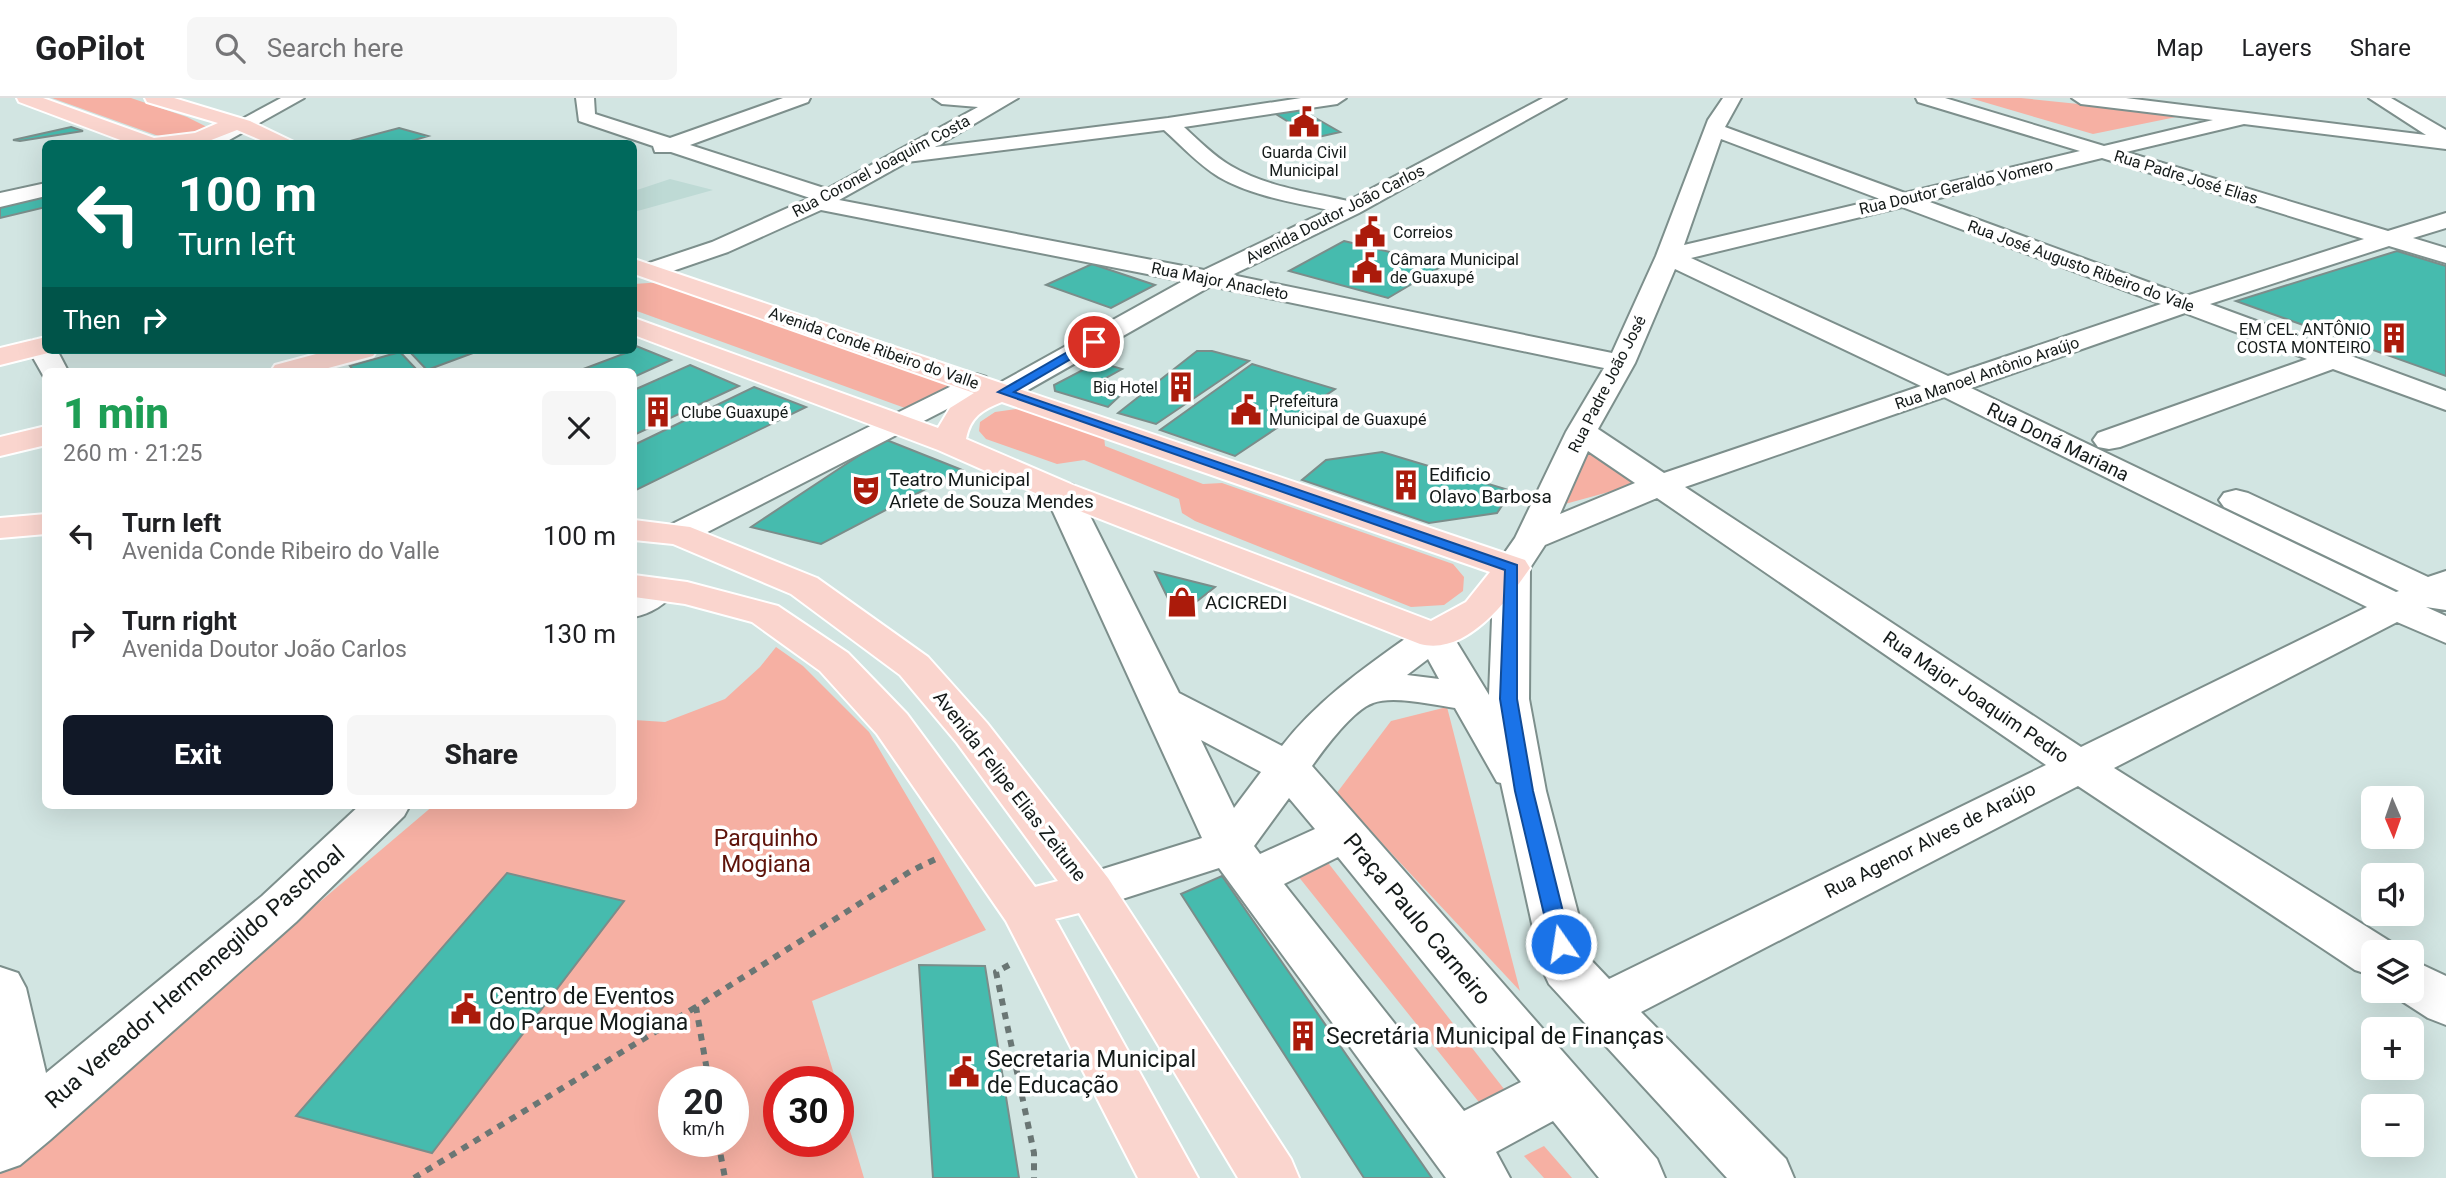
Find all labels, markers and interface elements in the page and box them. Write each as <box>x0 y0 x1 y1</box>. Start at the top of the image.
search box <box>187 17 677 80</box>
text: GoPilot <box>35 29 145 68</box>
icon: search <box>211 29 249 67</box>
text: Search here <box>267 33 403 63</box>
text: Map <box>2156 34 2204 62</box>
text: Layers <box>2242 34 2312 62</box>
text: Share <box>2350 34 2411 62</box>
public building icon: Guarda Civil Municipal <box>1287 105 1321 139</box>
street label: Rua Coronel Joaquim Costa <box>789 111 973 221</box>
place label: Guarda Civil Municipal <box>1261 143 1347 180</box>
street label: Rua Padre José Elias <box>2112 146 2260 208</box>
street label: Rua Doutor Geraldo Vomero <box>1857 155 2055 219</box>
street label: Avenida Doutor João Carlos <box>1242 161 1428 267</box>
text: 100 m <box>178 166 317 223</box>
icon: left <box>63 168 154 259</box>
public building icon: Correios <box>1353 215 1387 249</box>
street label: Rua José Augusto Ribeiro do Vale <box>1965 216 2197 316</box>
place label: Correios <box>1393 223 1453 242</box>
text: Turn left <box>178 225 296 263</box>
place label: Câmara Municipal de Guaxupé <box>1390 250 1519 287</box>
public building icon: Câmara Municipal de Guaxupé <box>1350 251 1384 285</box>
street label: Rua Major Anacleto <box>1150 258 1290 304</box>
icon: right <box>135 301 173 339</box>
street label: Avenida Conde Ribeiro do Valle <box>767 303 981 393</box>
text: Then <box>63 305 121 335</box>
pin <box>1064 312 1124 372</box>
street label: Rua Padre João José <box>1564 312 1650 456</box>
place label: EM CEL. ANTÔNIO COSTA MONTEIRO <box>2237 319 2371 357</box>
building icon: EM CEL. ANTÔNIO COSTA MONTEIRO <box>2377 321 2411 355</box>
icon: arrive <box>1075 323 1113 361</box>
street label: Rua Manoel Antônio Araújo <box>1892 332 2082 414</box>
building icon: Big Hotel <box>1164 370 1198 404</box>
place label: Big Hotel <box>1093 378 1158 397</box>
text: 1 min <box>63 389 169 438</box>
button: close <box>542 391 616 465</box>
place label: Prefeitura Municipal de Guaxupé <box>1269 392 1426 429</box>
public building icon: Prefeitura Municipal de Guaxupé <box>1229 393 1263 427</box>
building icon: Clube Guaxupé <box>641 395 675 429</box>
street label: Rua Doná Mariana <box>1983 398 2133 486</box>
place label: Clube Guaxupé <box>681 403 788 422</box>
text: 260 m · 21:25 <box>63 440 202 467</box>
place label: Edificio Olavo Barbosa <box>1429 463 1552 508</box>
place label: Teatro Municipal Arlete de Souza Mendes <box>889 468 1094 513</box>
building icon: Edificio Olavo Barbosa <box>1389 468 1423 502</box>
theatre icon: Teatro Municipal Arlete de Souza Mendes <box>849 473 883 507</box>
text: Turn left <box>122 508 221 538</box>
icon: left <box>63 517 101 555</box>
text: 100 m <box>543 521 616 551</box>
text: Avenida Conde Ribeiro do Valle <box>122 538 439 565</box>
shop icon: ACICREDI <box>1165 585 1199 619</box>
place label: ACICREDI <box>1205 591 1287 614</box>
text: Turn right <box>122 606 237 636</box>
icon: right <box>63 615 101 653</box>
text: 130 m <box>543 619 616 649</box>
street label: Rua Major Joaquim Pedro <box>1879 626 2073 768</box>
text: Avenida Doutor João Carlos <box>122 636 407 663</box>
street label: Avenida Felipe Elias Zeitune <box>929 686 1091 886</box>
button: Exit <box>63 715 333 795</box>
button: Share <box>347 715 616 795</box>
street label: Rua Agenor Alves de Araújo <box>1821 777 2039 903</box>
north arrow <box>2361 786 2424 849</box>
map controls <box>2361 786 2424 1157</box>
park label: Parquinho Mogiana <box>714 825 818 878</box>
street label: Praça Paulo Carneiro <box>1338 828 1496 1010</box>
street label: Rua Vereador Hermenegildo Paschoal <box>40 840 350 1114</box>
button: sound <box>2361 863 2424 926</box>
position arrow <box>1524 907 1598 981</box>
button: layers <box>2361 940 2424 1003</box>
place label: Centro de Eventos do Parque Mogiana <box>489 983 688 1036</box>
public building icon: Centro de Eventos do Parque Mogiana <box>449 992 483 1026</box>
button: + <box>2361 1017 2424 1080</box>
building icon: Secretária Municipal de Finanças <box>1286 1019 1320 1053</box>
place label: Secretária Municipal de Finanças <box>1326 1023 1664 1050</box>
place label: Secretaria Municipal de Educação <box>987 1046 1196 1099</box>
public building icon: Secretaria Municipal de Educação <box>947 1055 981 1089</box>
speed limit sign: 30 <box>763 1066 854 1157</box>
text: 20 <box>683 1082 724 1123</box>
button: − <box>2361 1094 2424 1157</box>
text: km/h <box>682 1118 725 1139</box>

